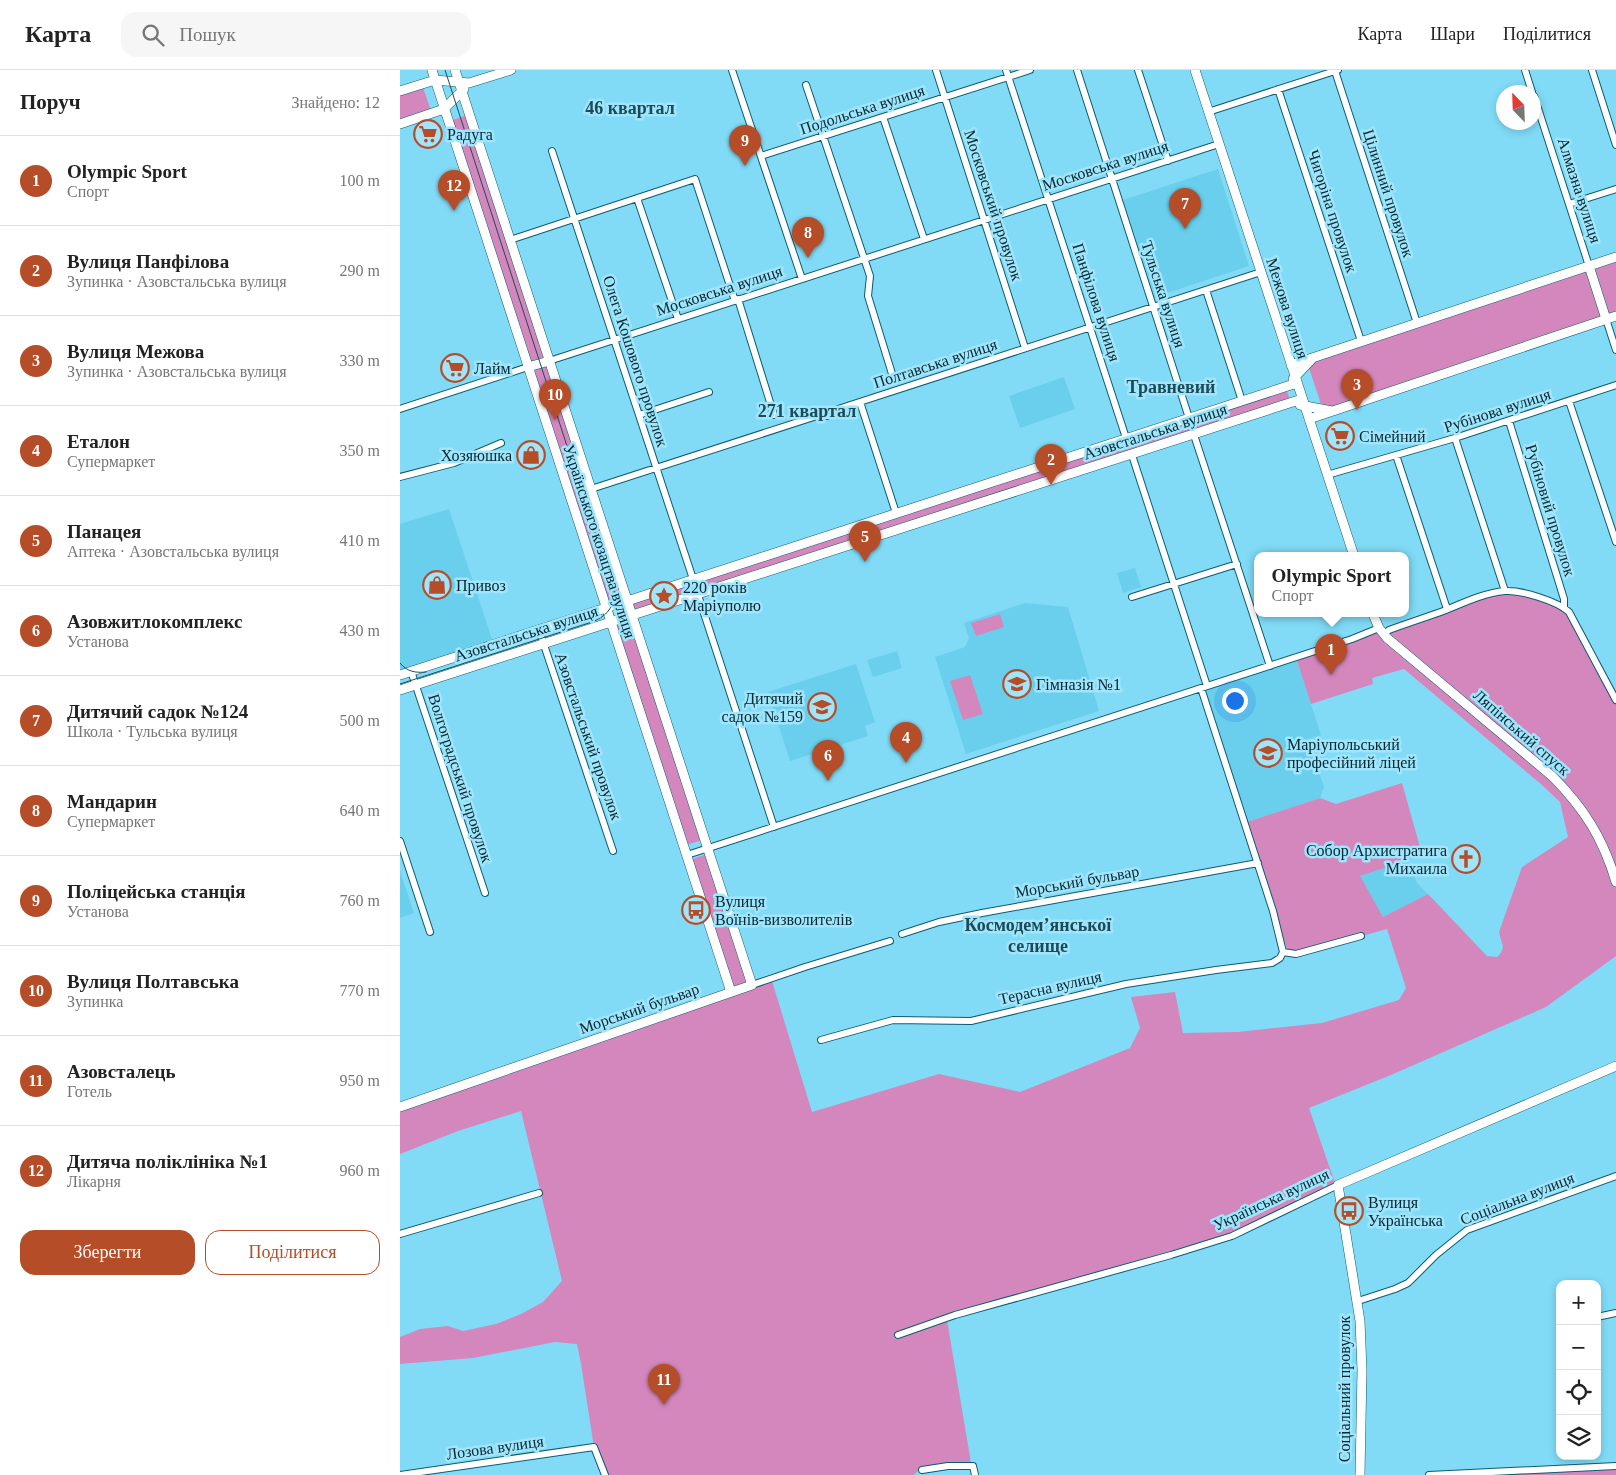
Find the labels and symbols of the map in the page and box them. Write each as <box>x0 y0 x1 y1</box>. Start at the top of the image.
street label: Подольська вулиця <box>798 81 928 139</box>
north arrow <box>1496 85 1541 130</box>
district label: 46 квартал <box>585 98 675 118</box>
supermarket icon: Радуга <box>413 119 443 149</box>
pin: 9 <box>729 125 761 166</box>
place label: Радуга <box>447 126 493 144</box>
street label: Цілинний провулок <box>1359 127 1417 260</box>
street label: Московський провулок <box>960 128 1026 283</box>
street label: Алмазна вулиця <box>1554 135 1605 246</box>
street label: Московська вулиця <box>1040 137 1171 195</box>
street label: Чигоріна провулок <box>1304 148 1360 275</box>
pin: 12 <box>438 170 470 211</box>
pin: 7 <box>1169 188 1201 229</box>
pin: 8 <box>792 217 824 258</box>
street label: Тульська вулиця <box>1137 239 1189 351</box>
street label: Панфілова вулиця <box>1068 241 1124 364</box>
street label: Межова вулиця <box>1262 256 1312 362</box>
street label: Московська вулиця <box>654 262 785 320</box>
street label: Олега Кошового провулок <box>599 274 671 449</box>
street label: Полтавська вулиця <box>871 335 1000 392</box>
supermarket icon: Лайм <box>440 353 470 383</box>
place label: Лайм <box>474 360 511 377</box>
pin: 3 <box>1341 369 1373 410</box>
district label: Травневий <box>1127 377 1215 397</box>
pin: 10 <box>539 379 571 420</box>
street label: Рубінова вулиця <box>1442 385 1554 437</box>
street label: Азовстальська вулиця <box>1081 400 1230 464</box>
district label: 271 квартал <box>758 401 856 421</box>
supermarket icon: Сімейний <box>1325 421 1355 451</box>
place label: Сімейний <box>1359 428 1426 445</box>
shop icon: Хозяюшка <box>516 440 546 470</box>
street label: Українського козацтва вулиця <box>559 442 639 641</box>
street label: Рубіновий провулок <box>1521 442 1579 579</box>
pin: 2 <box>1035 444 1067 485</box>
place label: Хозяюшка <box>441 447 512 464</box>
pin: 5 <box>849 521 881 562</box>
shop icon: Привоз <box>422 570 452 600</box>
place label: Привоз <box>456 577 506 595</box>
place label: 220 років Маріуполю <box>683 579 761 615</box>
place icon: 220 років Маріуполю <box>649 581 679 611</box>
street label: Азовстальська вулиця <box>452 602 601 666</box>
pin: 1 <box>1315 634 1347 675</box>
street label: Азовстальський провулок <box>551 650 625 823</box>
school or university icon: Гімназія №1 <box>1002 669 1032 699</box>
place label: Гімназія №1 <box>1036 676 1121 693</box>
street label: Ляпінський спуск <box>1470 686 1573 780</box>
your location <box>1222 688 1248 714</box>
place label: Дитячий садок №159 <box>721 690 803 726</box>
street label: Волгоградський провулок <box>424 692 496 865</box>
school or university icon: Дитячий садок №159 <box>807 692 837 722</box>
pin: 4 <box>890 722 922 763</box>
place label: Маріупольський професійний ліцей <box>1287 736 1416 772</box>
school or university icon: Маріупольський професійний ліцей <box>1253 738 1283 768</box>
pin: 6 <box>812 740 844 781</box>
place label: Собор Архистратига Михаила <box>1306 842 1447 877</box>
church icon: Собор Архистратига Михаила <box>1451 844 1481 874</box>
street label: Морський бульвар <box>1014 862 1141 902</box>
place label: Вулиця Воїнів-визволителів <box>715 893 853 928</box>
bus stop icon: Вулиця Воїнів-визволителів <box>681 895 711 925</box>
district label: Космодем’янської селище <box>965 915 1112 956</box>
street label: Терасна вулиця <box>997 967 1104 1009</box>
street label: Морський бульвар <box>577 980 702 1038</box>
street label: Українська вулиця <box>1211 1165 1333 1235</box>
street label: Соціальна вулиця <box>1458 1169 1577 1229</box>
place label: Вулиця Українська <box>1368 1194 1443 1230</box>
bus stop icon: Вулиця Українська <box>1334 1196 1364 1226</box>
street label: Соціальний провулок <box>1336 1316 1354 1462</box>
pin: 11 <box>648 1364 680 1405</box>
street label: Лозова вулиця <box>445 1432 545 1464</box>

